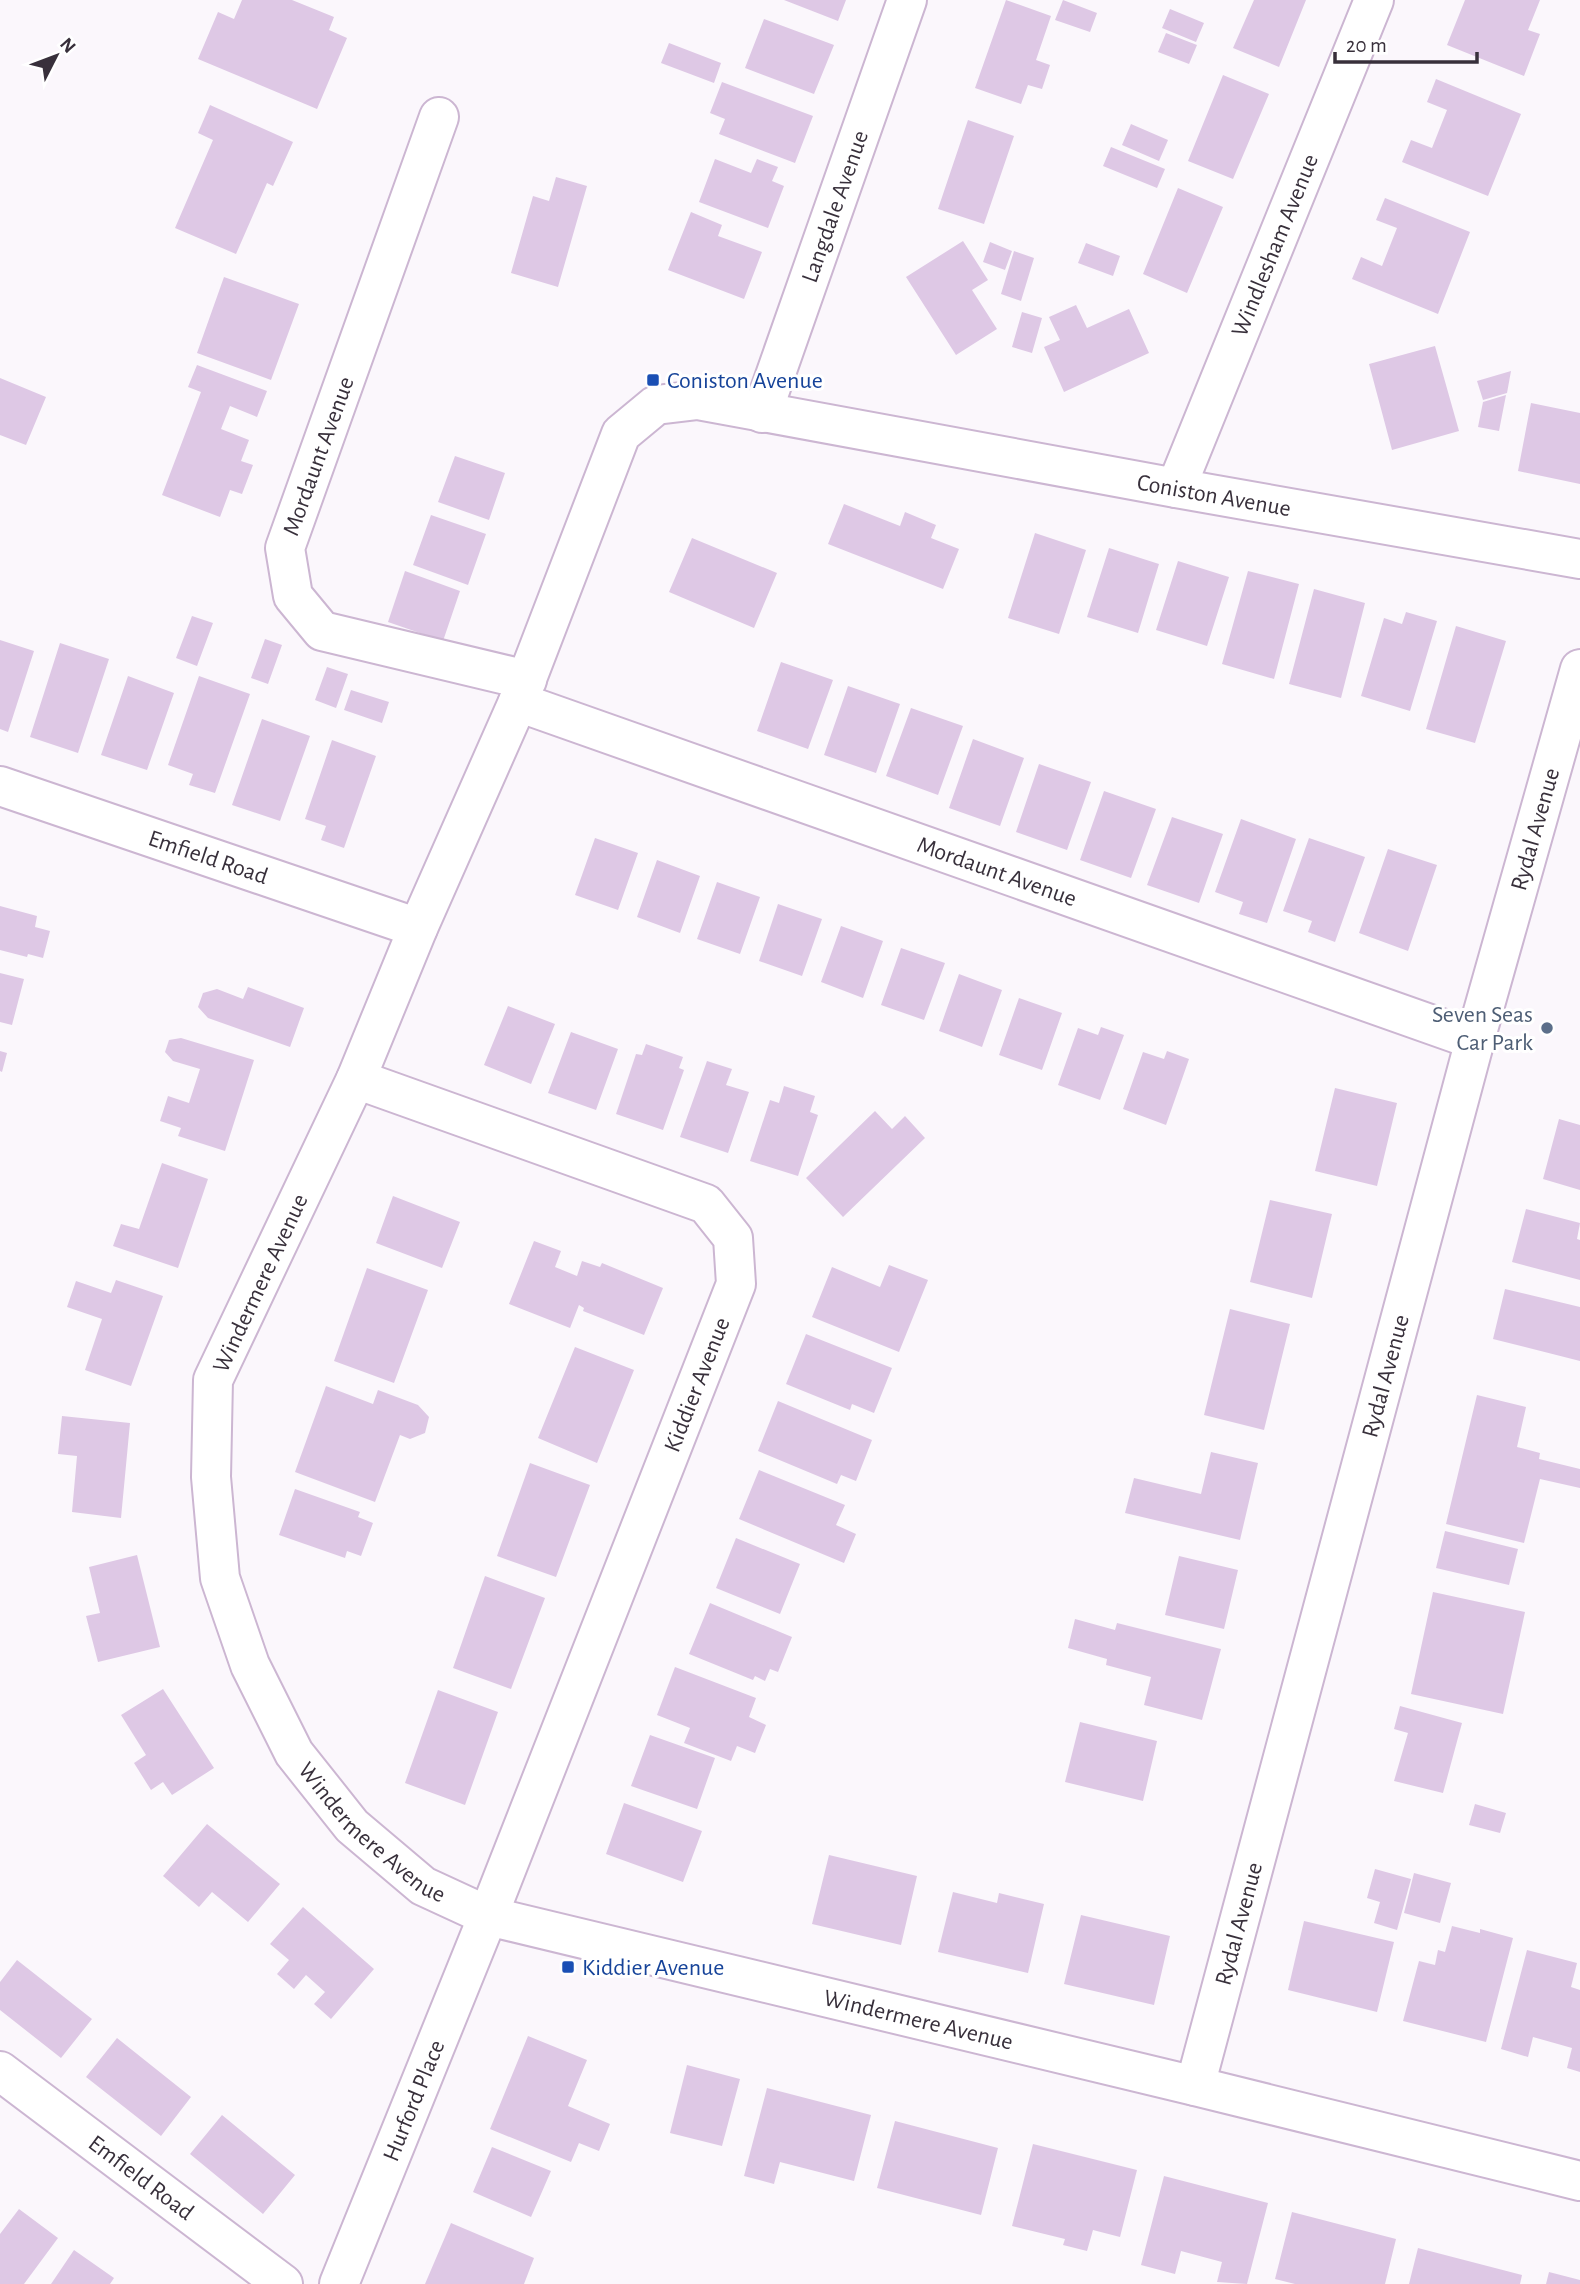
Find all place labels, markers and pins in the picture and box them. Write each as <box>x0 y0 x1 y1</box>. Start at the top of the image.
place label: Coniston Avenue <box>667 369 823 393</box>
marker: Coniston Avenue <box>645 372 661 388</box>
place label: Seven Seas Car Park <box>1432 1003 1533 1055</box>
marker: Seven Seas Car Park <box>1539 1020 1555 1036</box>
place label: Kiddier Avenue <box>582 1956 724 1980</box>
marker: Kiddier Avenue <box>560 1959 576 1975</box>

